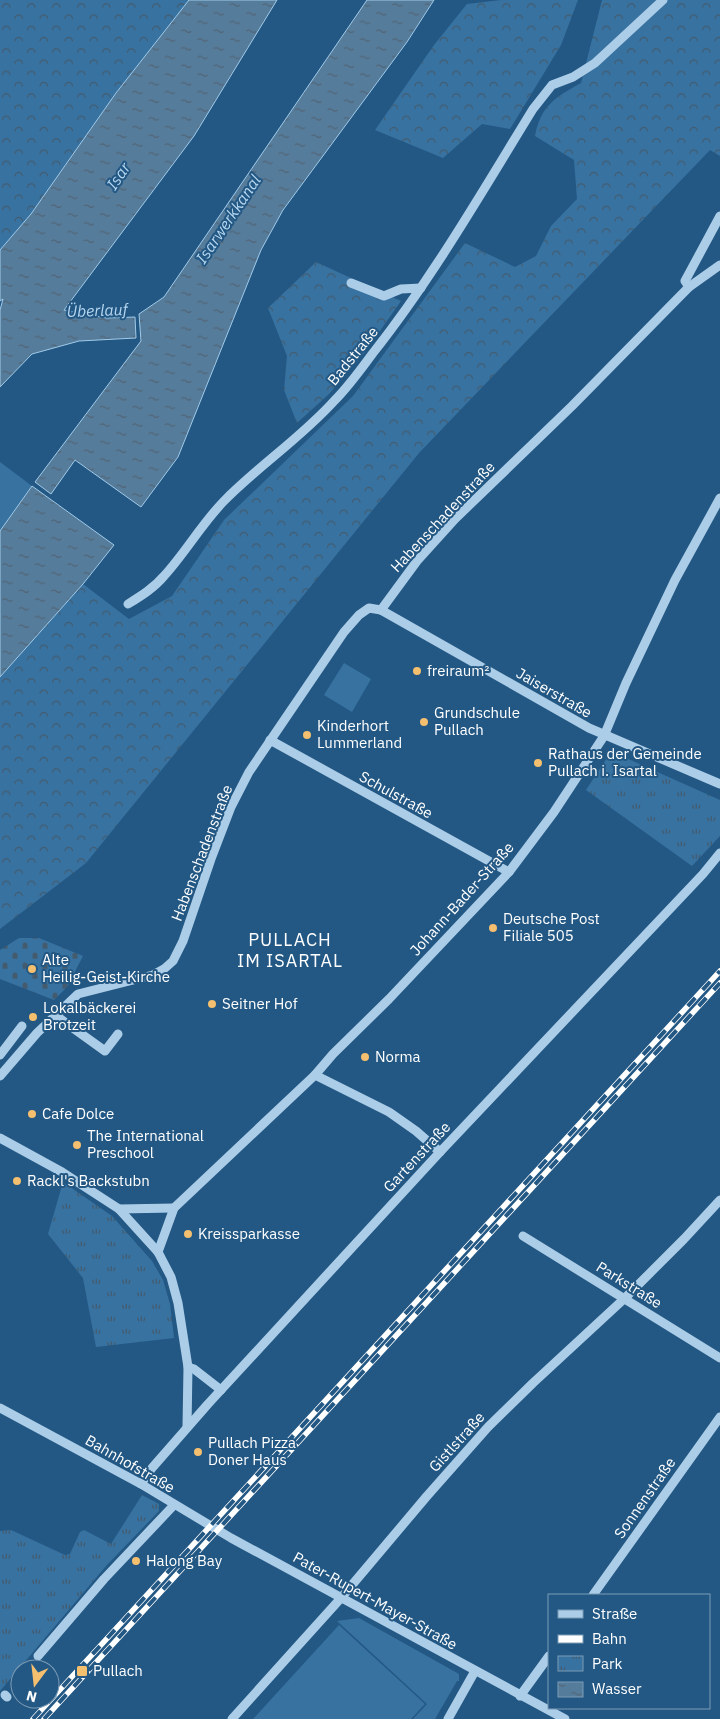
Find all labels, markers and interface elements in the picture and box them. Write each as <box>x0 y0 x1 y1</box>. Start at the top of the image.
water label: Isar <box>102 157 135 194</box>
water label: Isarwerkkanal <box>191 170 265 267</box>
water label: Überlauf <box>66 299 130 321</box>
street label: Badstraße <box>323 322 382 389</box>
street label: Habenschadenstraße <box>386 457 499 576</box>
place label: freiraum² <box>427 661 490 680</box>
street label: Jaiserstraße <box>513 663 595 722</box>
marker: freiraum² <box>411 665 423 677</box>
place label: Grundschule Pullach <box>434 703 520 739</box>
place label: Kinderhort Lummerland <box>317 716 402 752</box>
marker: Grundschule Pullach <box>418 716 430 728</box>
marker: Kinderhort Lummerland <box>301 729 313 741</box>
place label: Rathaus der Gemeinde Pullach i. Isartal <box>548 744 702 780</box>
marker: Rathaus der Gemeinde Pullach i. Isartal <box>532 757 544 769</box>
street label: Schulstraße <box>356 767 436 823</box>
street label: Habenschadenstraße <box>167 782 236 924</box>
street label: Johann-Bader-Straße <box>406 838 518 959</box>
place label: Deutsche Post Filiale 505 <box>503 909 600 945</box>
marker: Deutsche Post Filiale 505 <box>487 922 499 934</box>
district label: PULLACH IM ISARTAL <box>237 928 343 972</box>
place label: Alte Heilig-Geist-Kirche <box>42 950 170 986</box>
marker: Alte Heilig-Geist-Kirche <box>26 963 38 975</box>
place label: Seitner Hof <box>222 994 298 1013</box>
place label: Lokalbäckerei Brotzeit <box>43 998 136 1034</box>
marker: Seitner Hof <box>206 998 218 1010</box>
marker: Lokalbäckerei Brotzeit <box>27 1011 39 1023</box>
place label: Norma <box>375 1047 421 1066</box>
marker: Norma <box>359 1051 371 1063</box>
place label: Cafe Dolce <box>42 1104 114 1123</box>
marker: Cafe Dolce <box>26 1108 38 1120</box>
street label: Gartenstraße <box>379 1117 454 1196</box>
place label: The International Preschool <box>87 1126 204 1162</box>
marker: The International Preschool <box>71 1139 83 1151</box>
place label: Rackl's Backstubn <box>27 1171 150 1190</box>
marker: Rackl's Backstubn <box>11 1175 23 1187</box>
place label: Kreissparkasse <box>198 1224 300 1243</box>
marker: Kreissparkasse <box>182 1228 194 1240</box>
street label: Parkstraße <box>593 1257 666 1312</box>
street label: Gistlstraße <box>425 1408 489 1476</box>
street label: Bahnhofstraße <box>82 1430 178 1497</box>
place label: Pullach Pizza Doner Haus <box>208 1433 296 1469</box>
marker: Pullach Pizza Doner Haus <box>192 1446 204 1458</box>
street label: Sonnenstraße <box>610 1453 680 1542</box>
street label: Pater-Rupert-Mayer-Straße <box>290 1547 461 1654</box>
place label: Halong Bay <box>146 1551 223 1570</box>
marker: Halong Bay <box>130 1555 142 1567</box>
legend <box>548 1594 710 1709</box>
text: Straße <box>592 1604 637 1623</box>
text: Bahn <box>592 1629 627 1648</box>
text: Park <box>592 1654 622 1673</box>
north arrow <box>10 1659 60 1709</box>
place label: Pullach <box>93 1661 143 1680</box>
marker: Pullach <box>75 1664 89 1678</box>
text: Wasser <box>592 1679 642 1698</box>
text: N <box>24 1687 39 1707</box>

